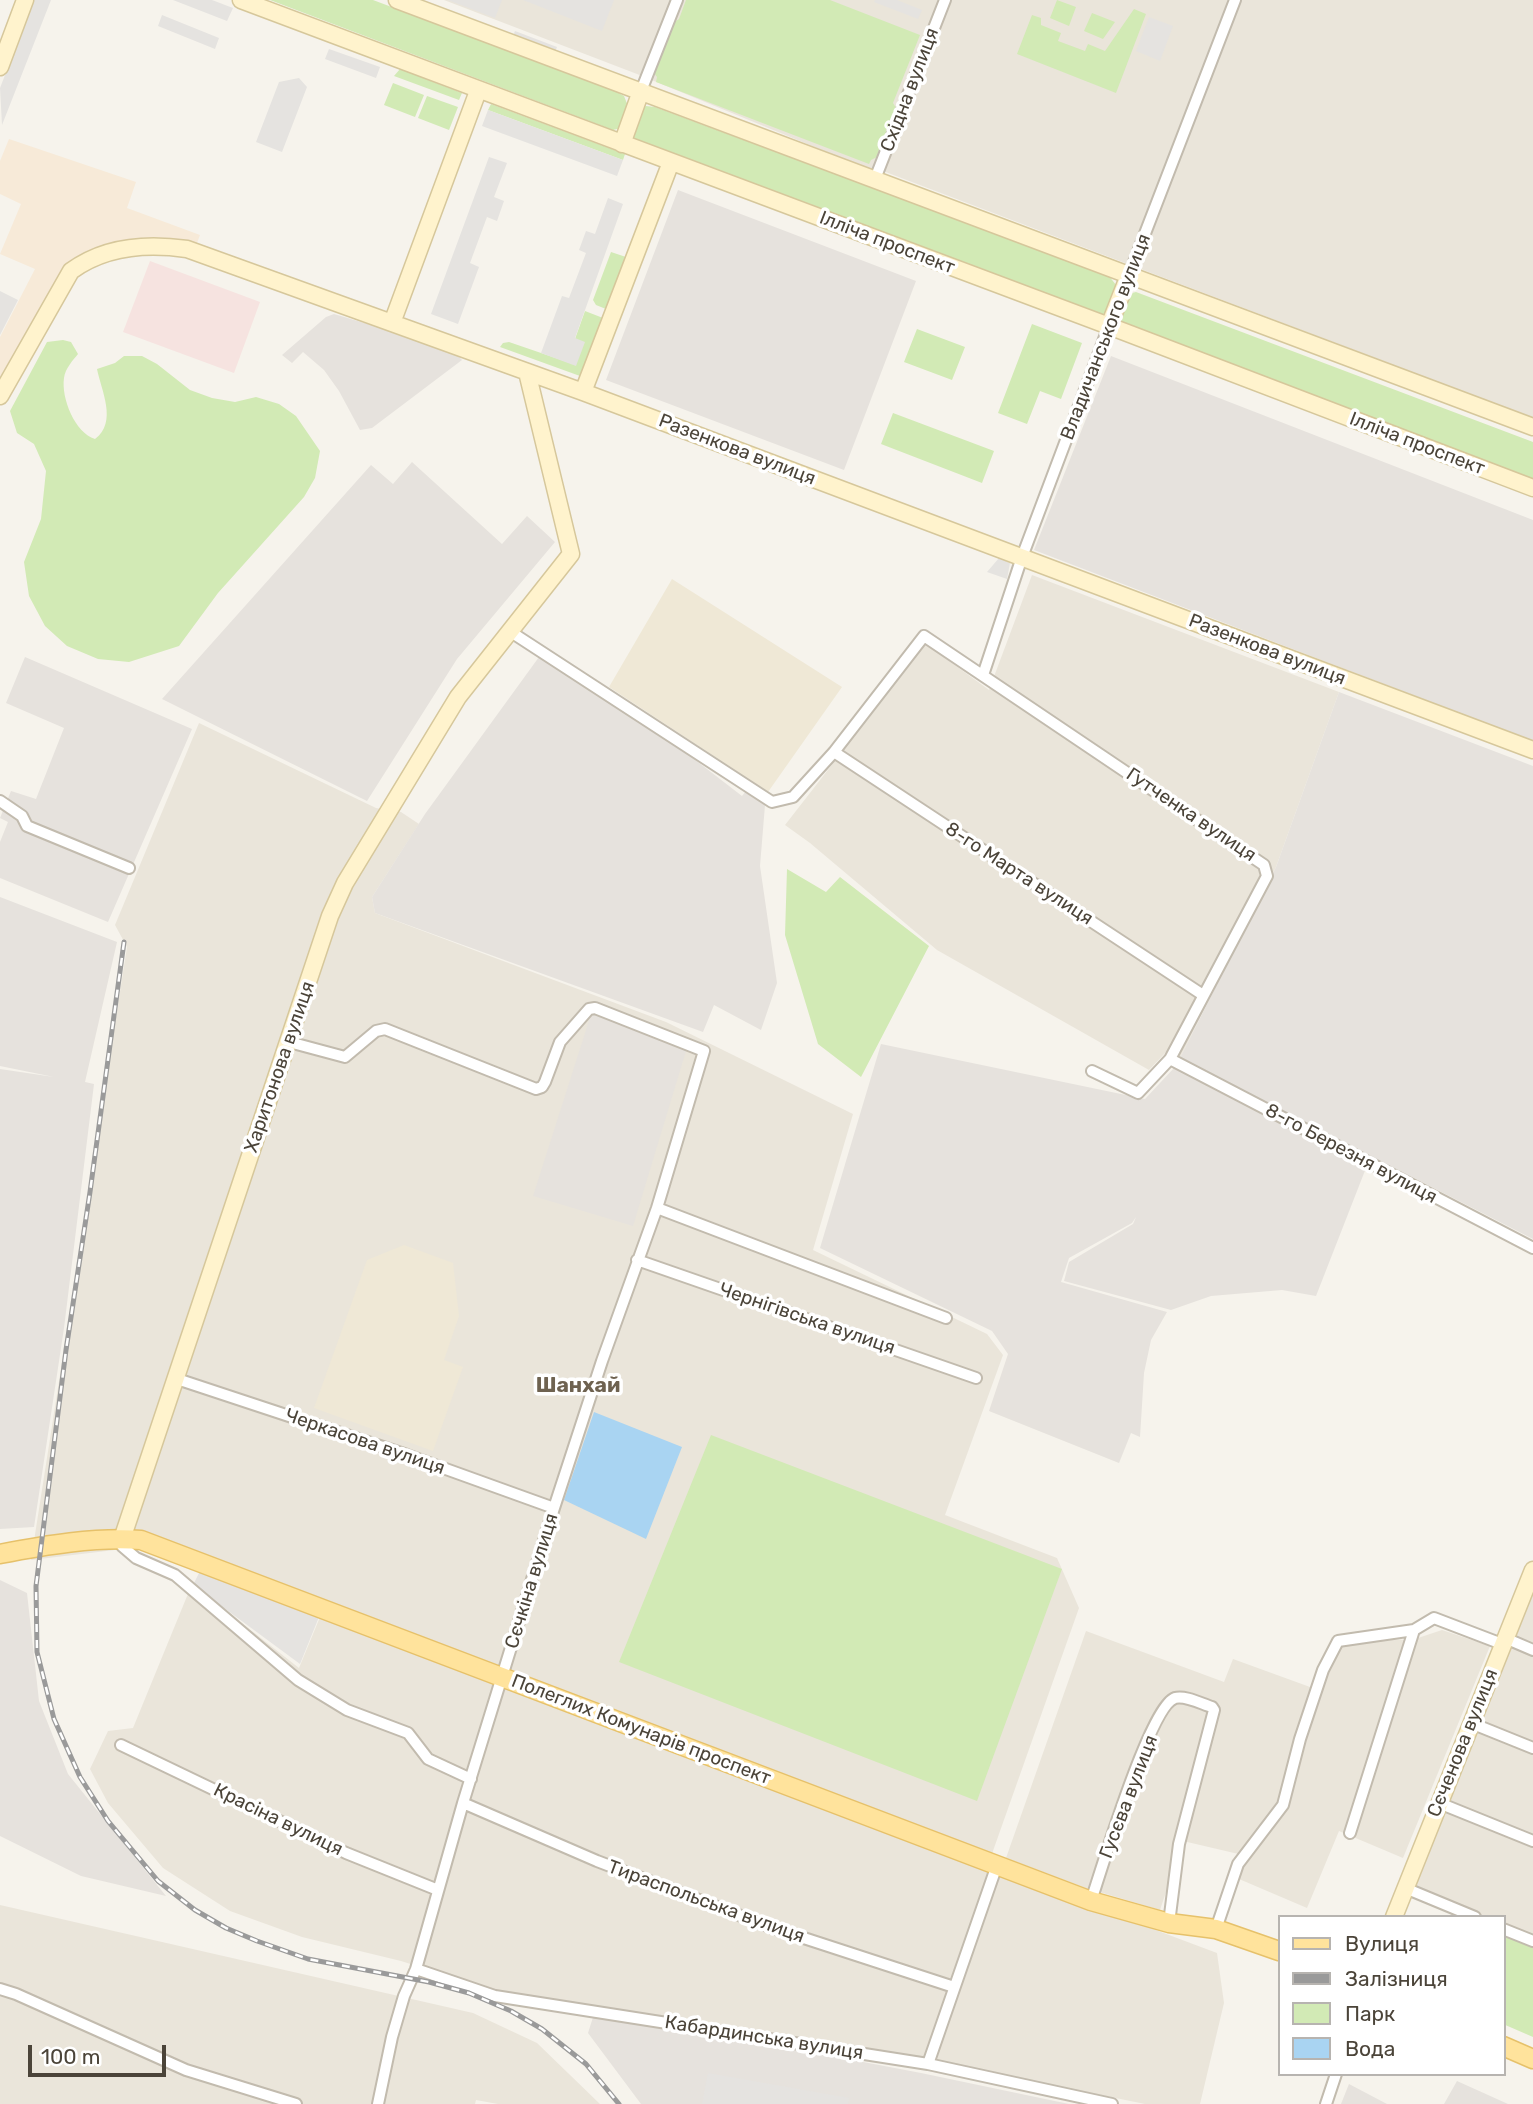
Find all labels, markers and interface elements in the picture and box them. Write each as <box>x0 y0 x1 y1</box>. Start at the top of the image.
street label: Східна вулиця <box>876 25 944 155</box>
street label: Ілліча проспект <box>816 207 958 279</box>
street label: Владичанського вулиця <box>1056 231 1156 443</box>
street label: Ілліча проспект <box>1346 408 1488 480</box>
street label: Разенкова вулиця <box>655 410 819 490</box>
street label: Разенкова вулиця <box>1185 610 1349 690</box>
street label: Гутченка вулиця <box>1122 763 1260 867</box>
street label: 8-го Марта вулиця <box>941 818 1097 930</box>
street label: Харитонова вулиця <box>240 978 320 1156</box>
street label: 8-го Березня вулиця <box>1261 1099 1441 1209</box>
street label: Чернігівська вулиця <box>716 1278 898 1360</box>
district label: Шанхай <box>536 1373 620 1399</box>
street label: Черкасова вулиця <box>282 1404 448 1480</box>
street label: Сєчкіна вулиця <box>501 1511 563 1651</box>
street label: Сєченова вулиця <box>1423 1666 1503 1820</box>
street label: Полеглих Комунарів проспект <box>508 1670 774 1790</box>
street label: Гусєва вулиця <box>1095 1732 1163 1862</box>
street label: Красіна вулиця <box>210 1779 346 1861</box>
street label: Тираспольська вулиця <box>604 1856 808 1948</box>
legend <box>1278 1915 1505 2076</box>
text: Вулиця <box>1345 1931 1419 1956</box>
text: Залізниця <box>1345 1966 1448 1991</box>
text: Парк <box>1345 2001 1395 2026</box>
street label: Кабардинська вулиця <box>663 2011 865 2065</box>
scale bar <box>32 2030 170 2074</box>
text: Вода <box>1345 2036 1395 2061</box>
text: 100 m <box>41 2044 100 2069</box>

